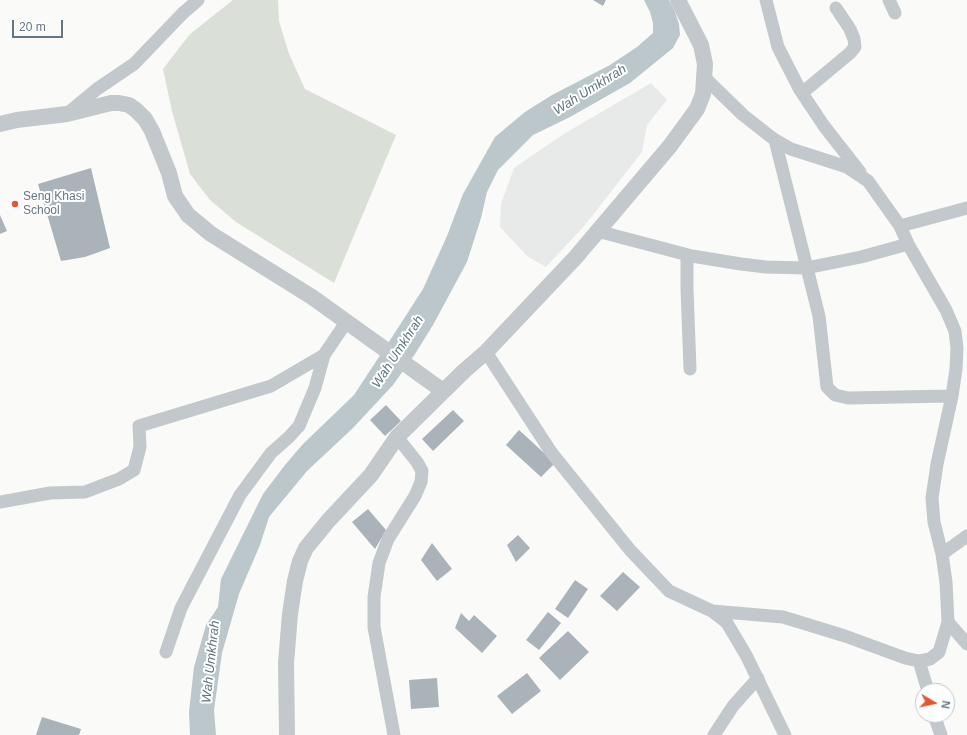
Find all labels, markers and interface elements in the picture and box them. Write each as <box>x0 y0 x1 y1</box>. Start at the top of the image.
scale bar <box>14 12 65 38</box>
text: 20 m <box>19 20 46 34</box>
water label: Wah Umkhrah <box>551 61 629 119</box>
place label: Seng Khasi School <box>23 190 84 218</box>
marker: Seng Khasi School <box>10 199 20 209</box>
water label: Wah Umkhrah <box>369 313 427 391</box>
water label: Wah Umkhrah <box>199 620 223 704</box>
north arrow <box>915 683 955 723</box>
text: N <box>939 700 952 710</box>

